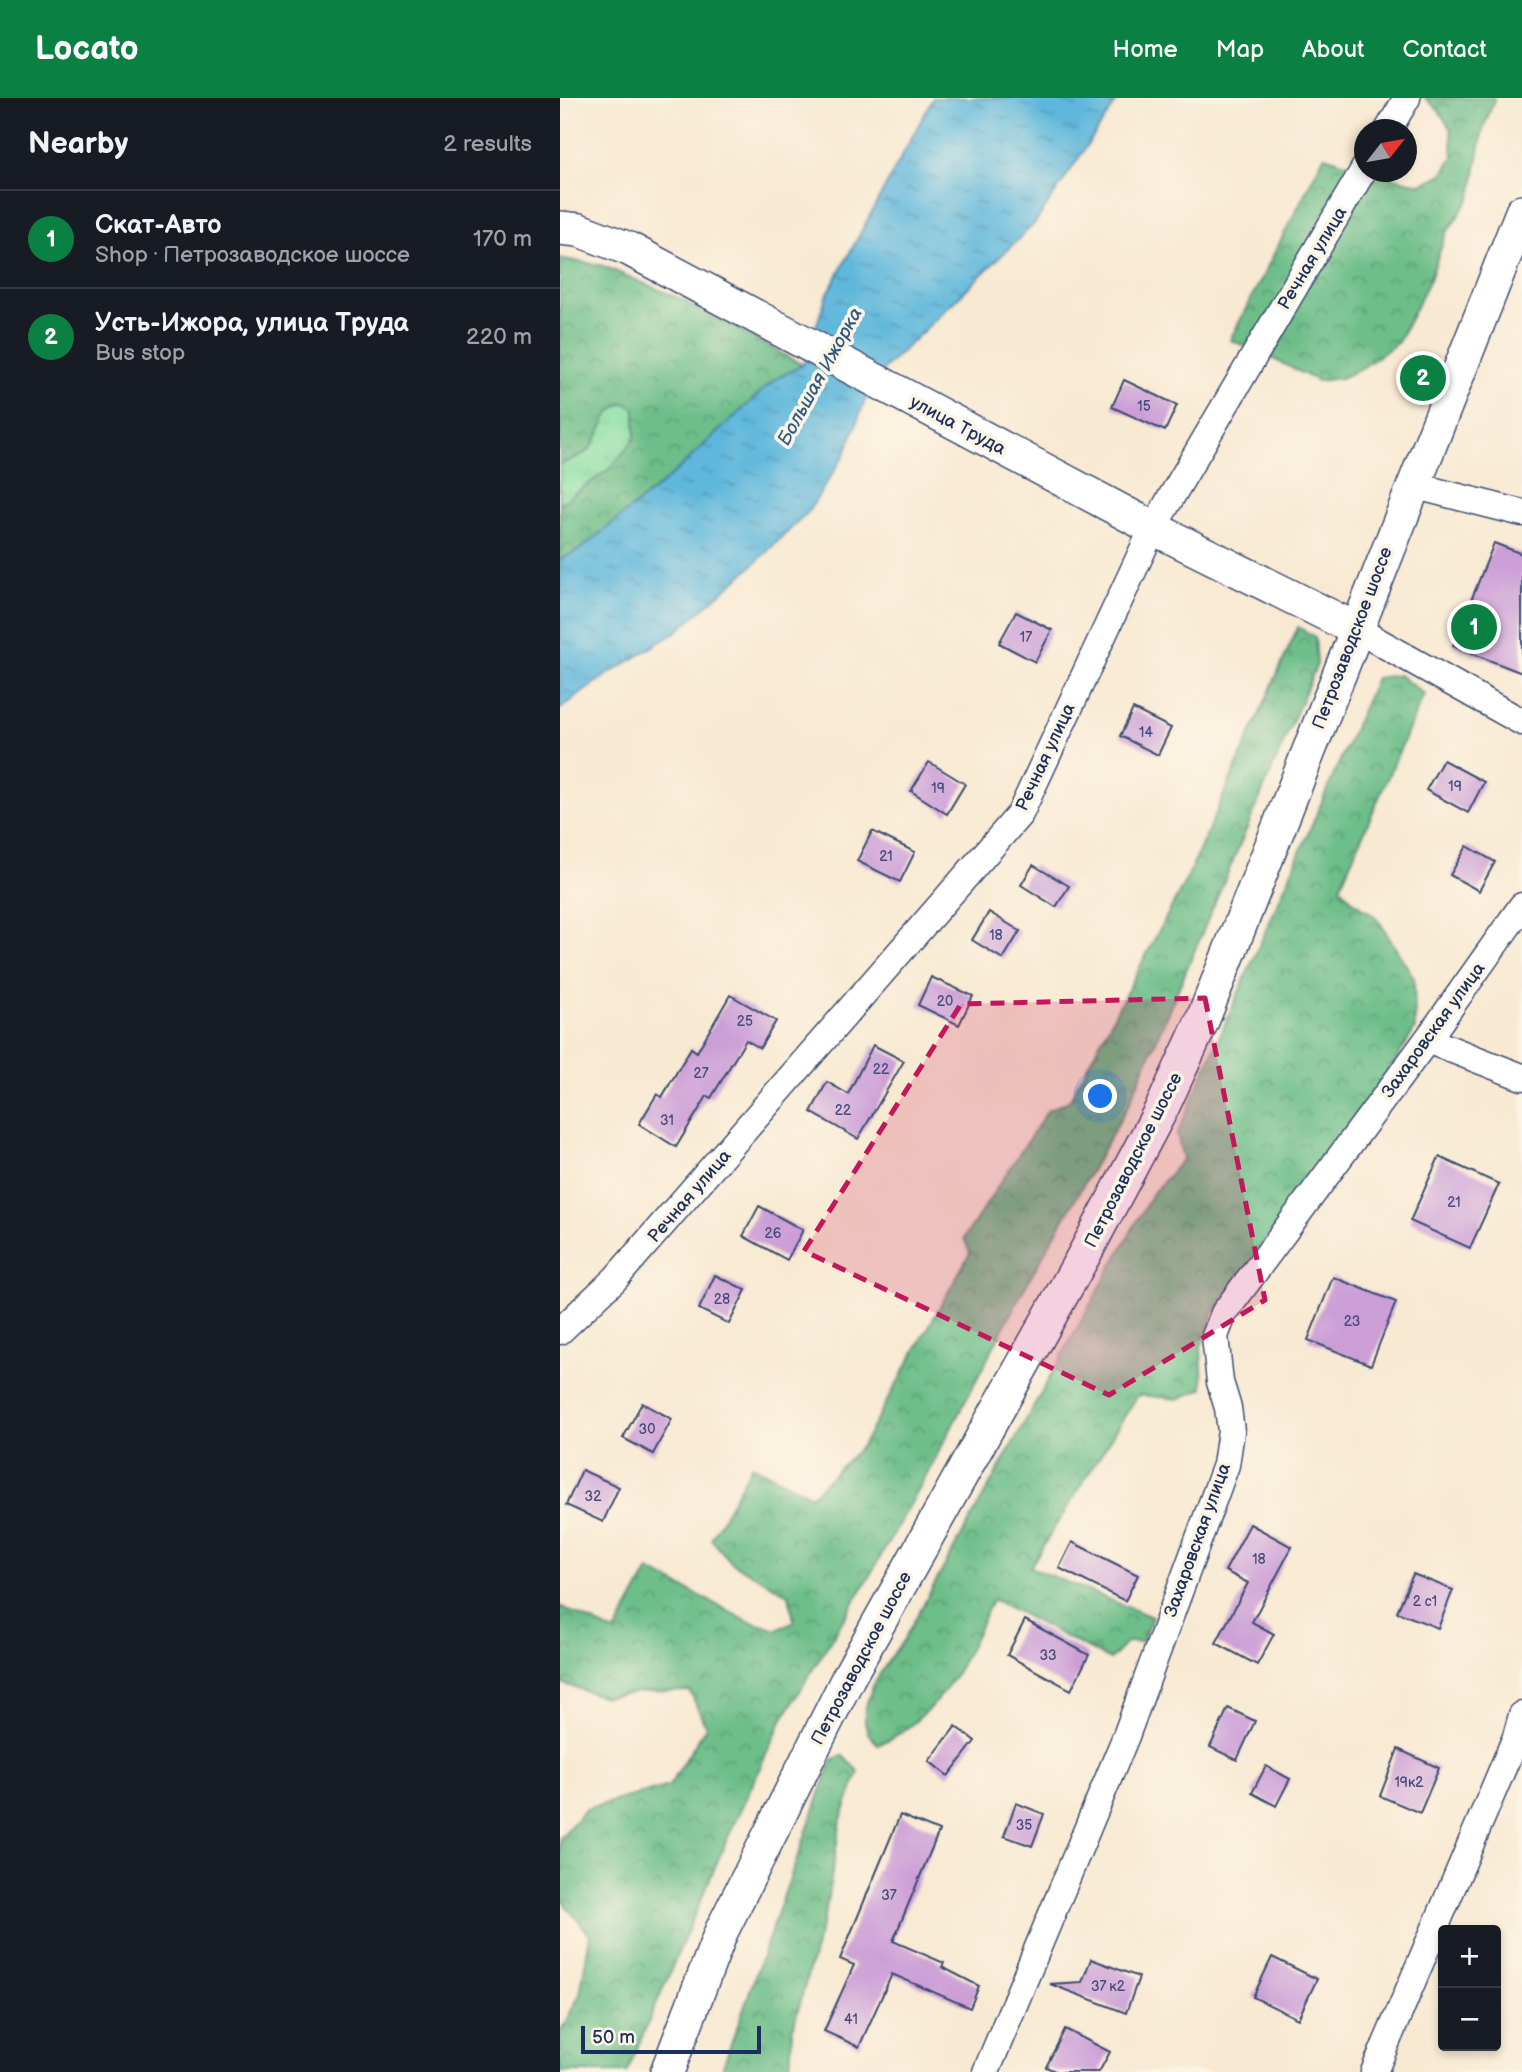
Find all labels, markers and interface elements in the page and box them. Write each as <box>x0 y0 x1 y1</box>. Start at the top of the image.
text: Locato <box>35 29 139 69</box>
text: Home <box>1113 35 1178 64</box>
text: Map <box>1216 35 1264 64</box>
text: About <box>1302 35 1364 64</box>
text: Contact <box>1402 35 1487 64</box>
north arrow <box>1354 119 1417 182</box>
text: Nearby <box>28 126 128 162</box>
text: 2 results <box>443 130 532 158</box>
street label: Речная улица <box>1274 203 1352 313</box>
text: Скат-Авто <box>95 210 222 241</box>
text: 1 <box>46 225 56 253</box>
text: 170 m <box>473 225 532 253</box>
text: Shop · Петрозаводское шоссе <box>95 241 410 269</box>
water label: Большая Ижорка <box>773 304 868 450</box>
text: Усть-Ижора, улица Труда <box>95 308 409 339</box>
text: 2 <box>44 323 58 351</box>
text: 220 m <box>466 323 532 351</box>
text: Bus stop <box>95 339 185 367</box>
pin: 2 <box>1400 352 1446 404</box>
street label: улица Труда <box>906 391 1009 460</box>
house number: 15 <box>1137 398 1151 415</box>
street label: Петрозаводское шоссе <box>1308 544 1397 732</box>
pin: 1 <box>1451 601 1497 653</box>
house number: 17 <box>1020 629 1032 646</box>
street label: Речная улица <box>1011 700 1080 814</box>
house number: 14 <box>1139 724 1153 741</box>
house number: 19 <box>1448 778 1462 795</box>
house number: 19 <box>931 780 945 797</box>
house number: 21 <box>879 848 893 865</box>
house number: 18 <box>989 927 1003 944</box>
street label: Захаровская улица <box>1377 958 1490 1102</box>
house number: 20 <box>937 993 953 1010</box>
house number: 25 <box>737 1013 753 1030</box>
house number: 22 <box>873 1061 890 1078</box>
house number: 27 <box>693 1065 709 1082</box>
street label: Петрозаводское шоссе <box>1080 1069 1187 1251</box>
your location <box>1083 1079 1117 1113</box>
house number: 22 <box>835 1102 852 1119</box>
house number: 31 <box>660 1112 674 1129</box>
street label: Речная улица <box>643 1145 736 1247</box>
house number: 21 <box>1447 1194 1461 1211</box>
house number: 26 <box>765 1225 782 1242</box>
house number: 28 <box>714 1291 730 1308</box>
house number: 23 <box>1344 1313 1360 1330</box>
house number: 30 <box>639 1421 655 1438</box>
street label: Захаровская улица <box>1160 1460 1235 1620</box>
house number: 32 <box>585 1488 602 1505</box>
house number: 18 <box>1252 1551 1266 1568</box>
street label: Петрозаводское шоссе <box>807 1568 916 1748</box>
house number: 2 с1 <box>1413 1593 1437 1610</box>
house number: 33 <box>1039 1647 1057 1664</box>
house number: 19к2 <box>1394 1774 1424 1791</box>
house number: 35 <box>1016 1817 1032 1834</box>
house number: 37 <box>881 1887 897 1904</box>
map controls <box>1438 1925 1501 2051</box>
button: + <box>1438 1925 1501 1988</box>
house number: 37 к2 <box>1091 1978 1126 1995</box>
button: − <box>1438 1988 1501 2051</box>
house number: 41 <box>844 2011 858 2028</box>
scale bar <box>581 2023 761 2055</box>
text: 50 m <box>592 2026 635 2049</box>

